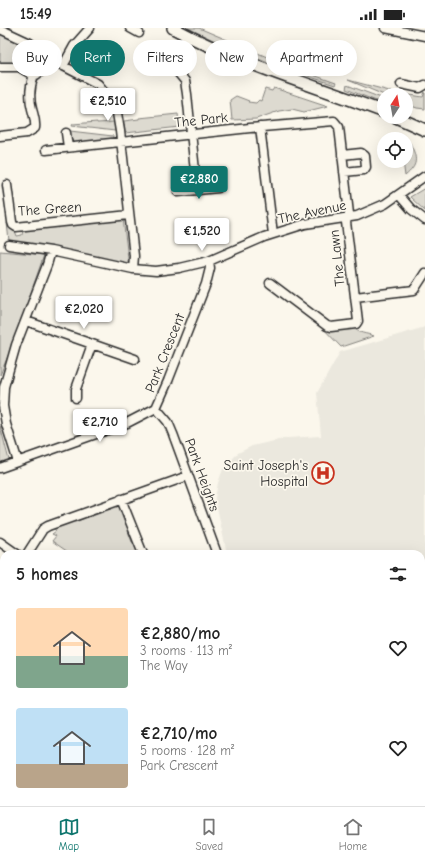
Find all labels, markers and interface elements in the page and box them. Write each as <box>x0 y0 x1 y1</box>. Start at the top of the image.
text: 15:49 <box>20 5 52 23</box>
chip: Buy <box>12 40 62 76</box>
chip: Rent <box>70 40 125 76</box>
chip: Filters <box>133 40 197 76</box>
chip: New <box>205 40 258 76</box>
chip: Apartment <box>266 40 357 76</box>
pin: €2,510 <box>75 88 141 122</box>
north arrow <box>377 88 413 124</box>
map controls <box>377 88 413 168</box>
text: €2,510 <box>89 93 127 108</box>
street label: The Park <box>174 109 229 131</box>
button: locate <box>377 132 413 168</box>
pin: €2,880 <box>166 166 232 200</box>
text: €2,880 <box>180 171 218 186</box>
street label: The Avenue <box>276 196 348 228</box>
street label: The Green <box>18 198 82 220</box>
pin: €1,520 <box>169 218 235 252</box>
text: €1,520 <box>183 223 221 238</box>
street label: The Lawn <box>326 229 348 287</box>
pin: €2,020 <box>51 296 117 330</box>
text: €2,020 <box>64 301 104 316</box>
street label: Park Crescent <box>141 310 189 395</box>
pin: €2,710 <box>67 409 133 443</box>
text: €2,710 <box>82 414 118 429</box>
street label: Park Heights <box>181 436 223 514</box>
place label: Saint Joseph's Hospital <box>223 457 308 490</box>
hospital icon: Saint Joseph's Hospital <box>310 460 336 486</box>
icon: filters <box>387 563 409 585</box>
text: 5 homes <box>16 565 78 584</box>
icon: home <box>48 624 96 672</box>
text: €2,880/mo <box>140 624 220 643</box>
icon: heart <box>387 637 409 659</box>
text: 3 rooms · 113 m² <box>140 643 232 658</box>
text: The Way <box>140 658 188 673</box>
icon: home <box>48 724 96 772</box>
text: €2,710/mo <box>140 724 217 743</box>
icon: heart <box>387 737 409 759</box>
text: 5 rooms · 128 m² <box>140 743 234 758</box>
text: Park Crescent <box>140 758 218 773</box>
tab: Map <box>58 816 80 853</box>
tab: Saved <box>196 816 223 853</box>
tab: Home <box>339 816 367 853</box>

